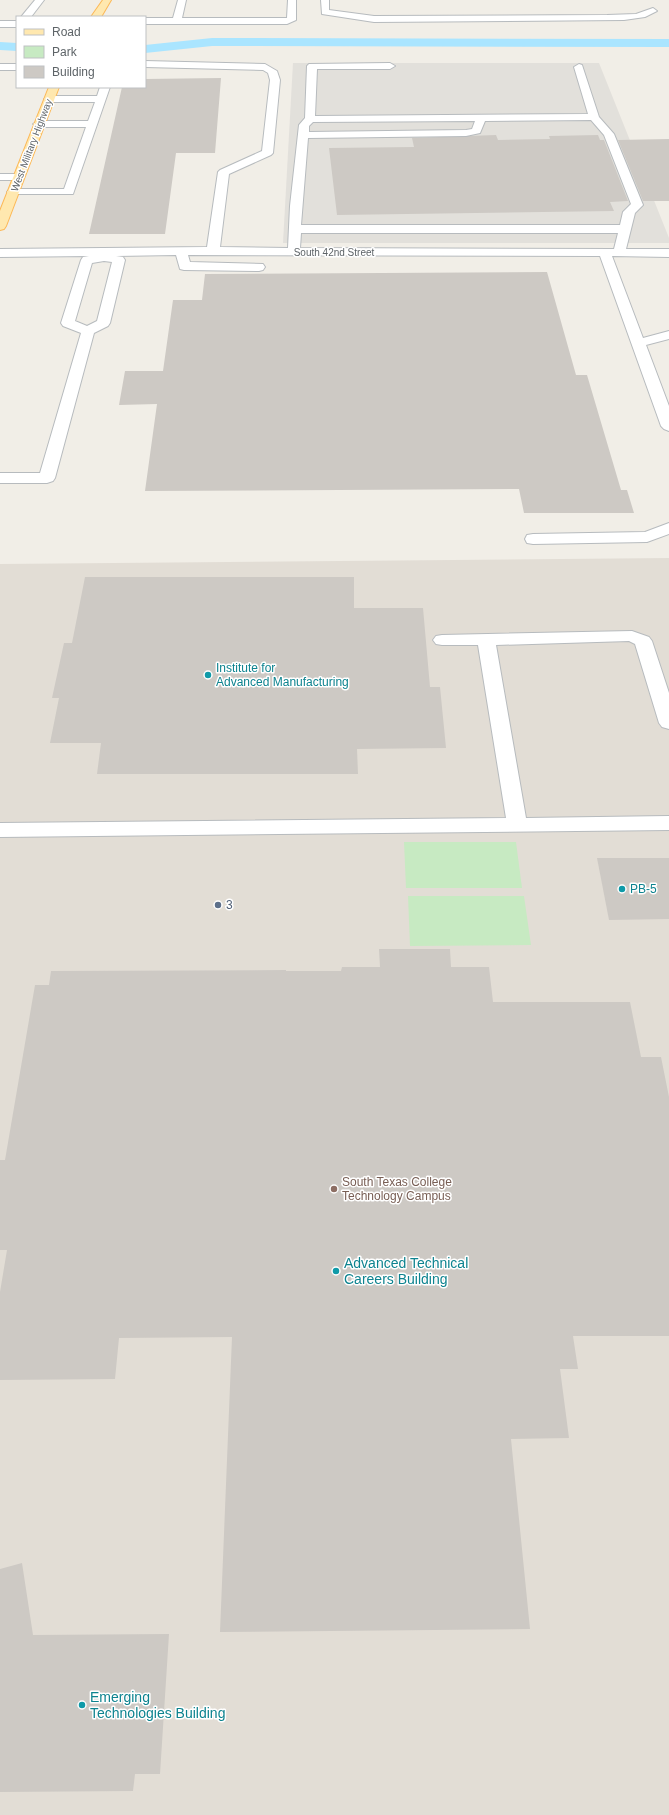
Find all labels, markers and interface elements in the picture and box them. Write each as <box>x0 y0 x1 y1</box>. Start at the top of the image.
legend <box>16 16 146 88</box>
text: Road <box>52 25 81 39</box>
text: Park <box>52 45 78 59</box>
text: Building <box>52 65 95 79</box>
street label: West Military Highway <box>9 97 54 193</box>
street label: South 42nd Street <box>294 247 375 258</box>
place label: Institute for Advanced Manufacturing <box>216 661 349 689</box>
marker: Institute for Advanced Manufacturing <box>203 670 213 680</box>
place label: PB-5 <box>630 882 657 896</box>
marker: PB-5 <box>617 884 627 894</box>
place label: 3 <box>226 898 233 912</box>
marker: 3 <box>213 900 223 910</box>
place label: South Texas College Technology Campus <box>342 1175 452 1203</box>
marker: South Texas College Technology Campus <box>329 1184 339 1194</box>
place label: Advanced Technical Careers Building <box>344 1255 468 1287</box>
marker: Advanced Technical Careers Building <box>331 1266 341 1276</box>
place label: Emerging Technologies Building <box>90 1689 225 1721</box>
marker: Emerging Technologies Building <box>77 1700 87 1710</box>

